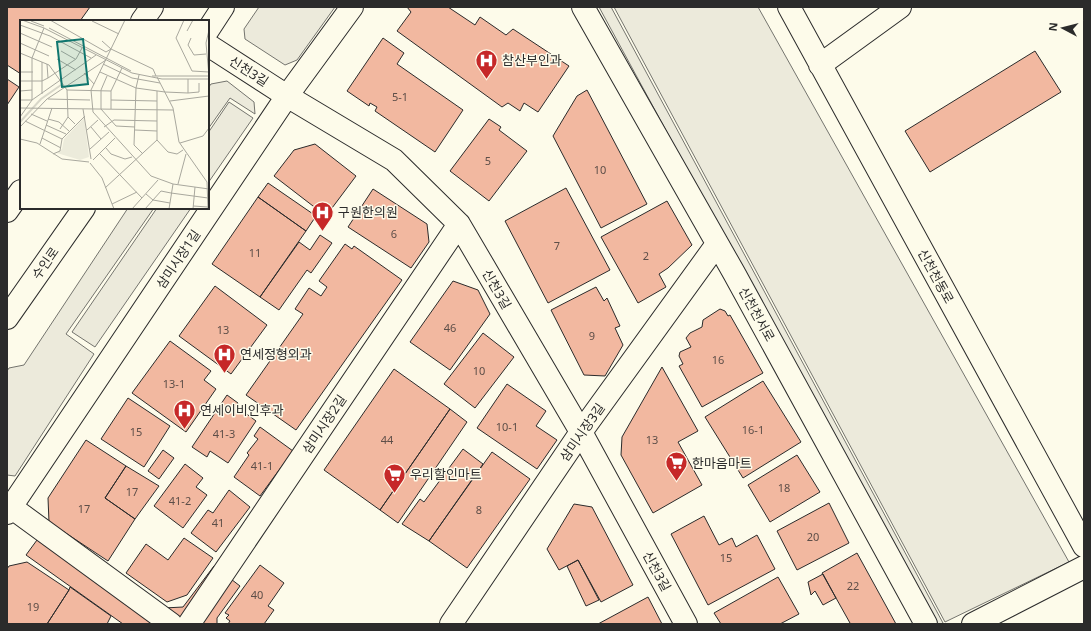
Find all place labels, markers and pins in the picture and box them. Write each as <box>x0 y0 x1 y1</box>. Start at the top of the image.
hospital icon: 참산부인과 <box>474 47 500 80</box>
place label: 참산부인과 <box>502 51 562 69</box>
hospital icon: 구원한의원 <box>309 199 335 232</box>
place label: 구원한의원 <box>338 203 398 221</box>
hospital icon: 연세정형외과 <box>211 341 237 374</box>
place label: 연세정형외과 <box>240 345 312 363</box>
hospital icon: 연세이비인후과 <box>172 397 198 430</box>
place label: 연세이비인후과 <box>200 401 284 419</box>
supermarket icon: 한마음마트 <box>664 450 690 483</box>
place label: 한마음마트 <box>692 454 752 472</box>
supermarket icon: 우리할인마트 <box>382 461 408 494</box>
place label: 우리할인마트 <box>410 465 482 483</box>

